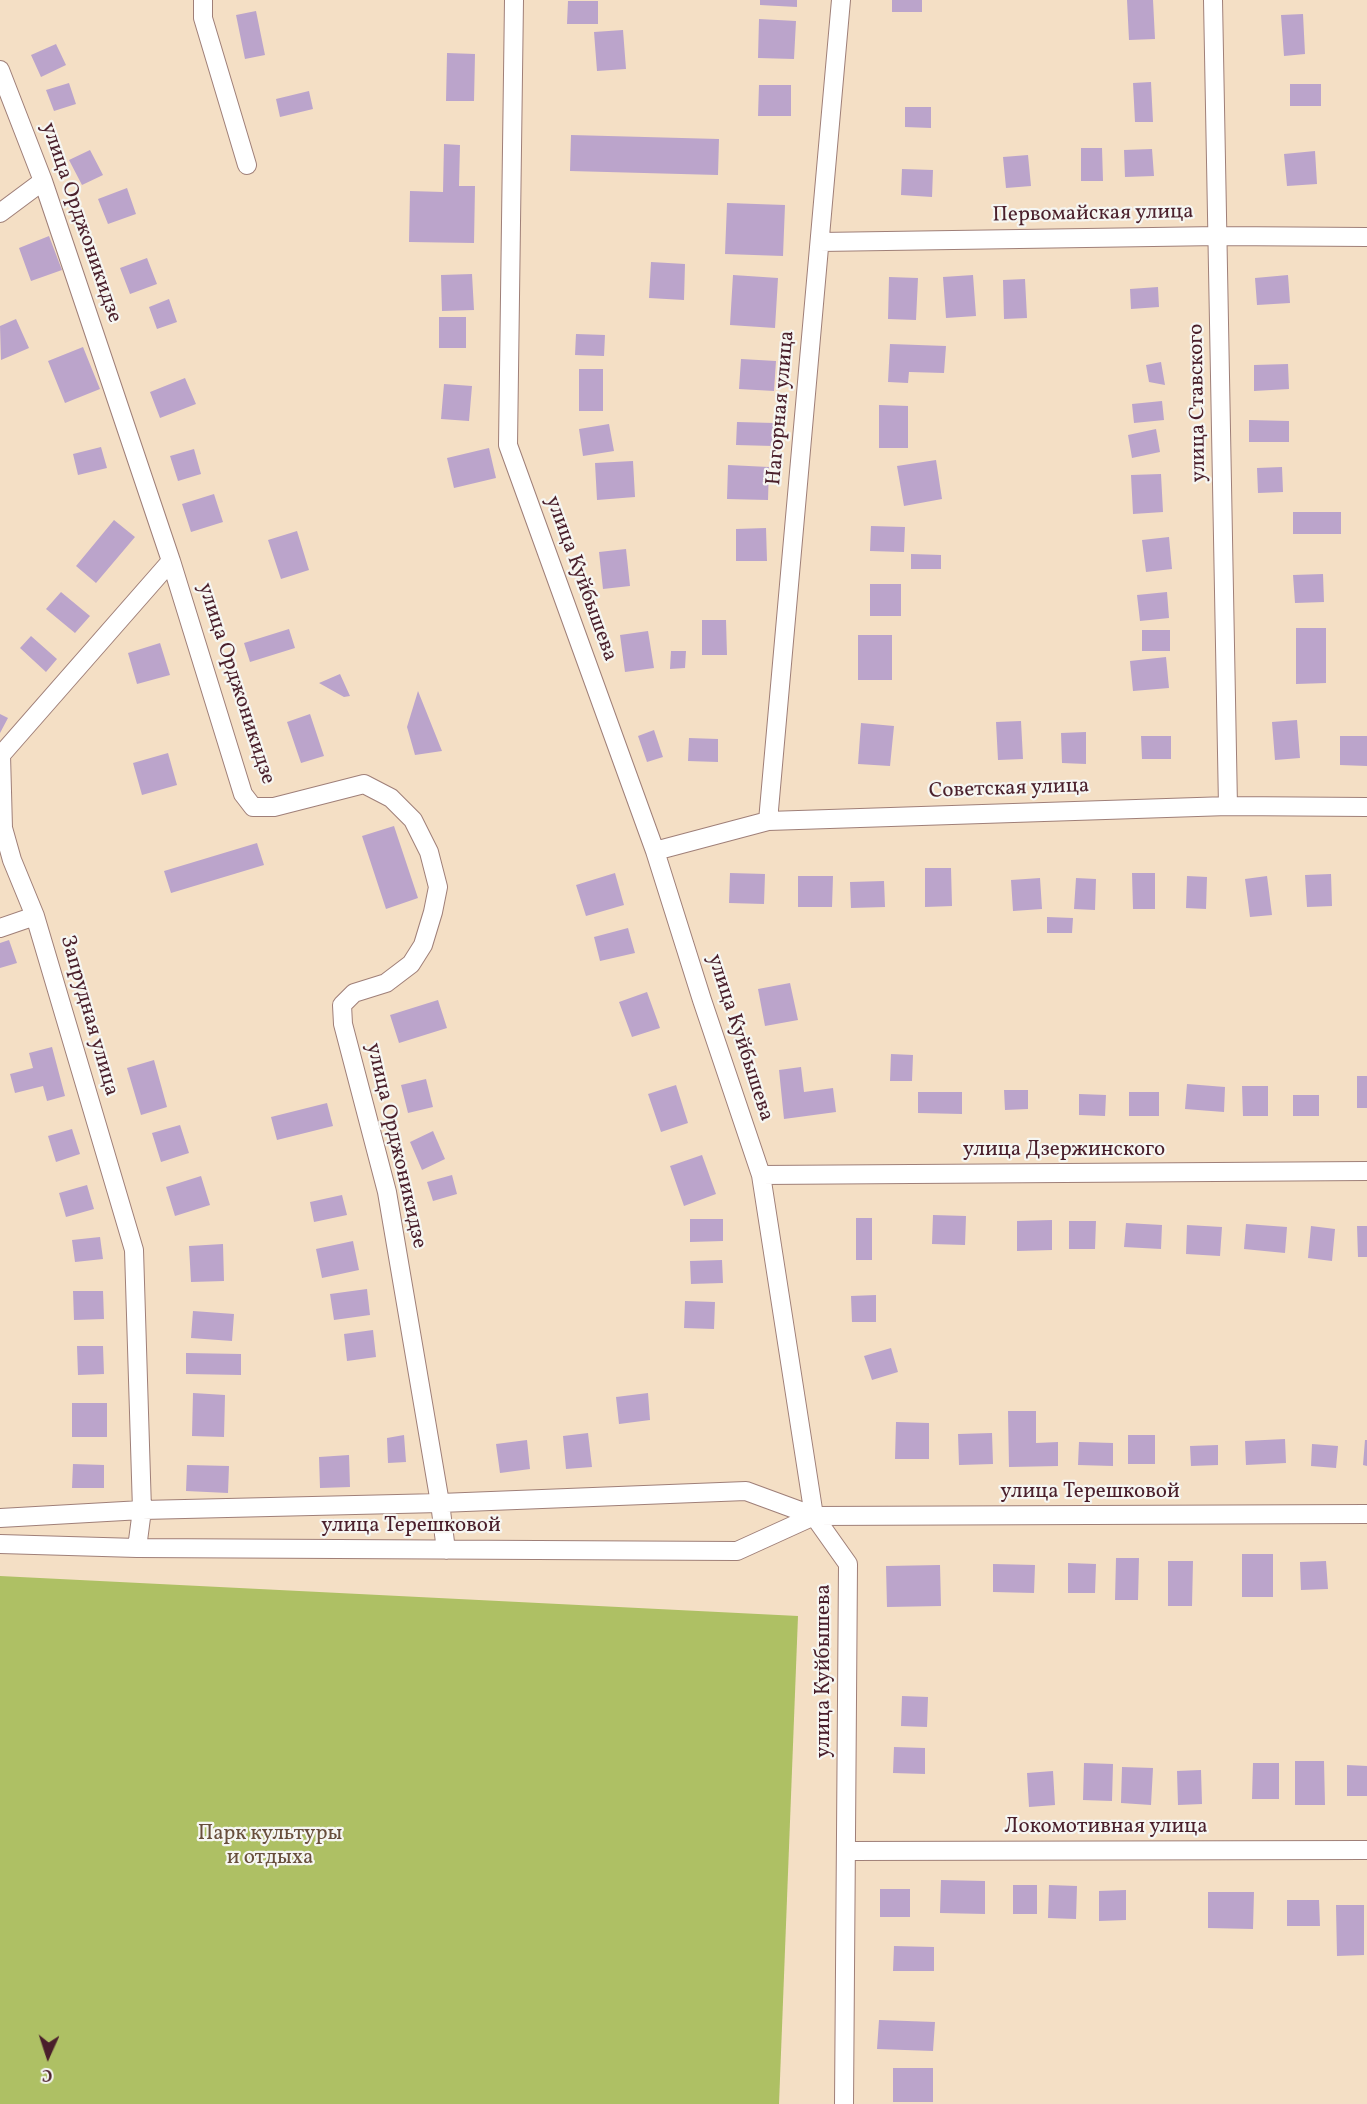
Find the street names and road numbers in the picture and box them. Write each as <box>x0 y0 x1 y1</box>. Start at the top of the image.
street label: улица Орджоникидзе <box>34 120 126 326</box>
street label: Первомайская улица <box>992 201 1194 229</box>
street label: улица Ставского <box>1185 323 1213 483</box>
street label: Нагорная улица <box>763 330 801 486</box>
street label: улица Куйбышева <box>538 493 622 665</box>
street label: улица Орджоникидзе <box>191 580 279 788</box>
street label: Советская улица <box>928 775 1090 805</box>
street label: Запрудная улица <box>53 933 123 1099</box>
street label: улица Куйбышева <box>700 951 778 1125</box>
street label: улица Орджоникидзе <box>359 1041 431 1251</box>
street label: улица Дзержинского <box>963 1138 1165 1164</box>
street label: улица Терешковой <box>1000 1480 1180 1506</box>
street label: улица Терешковой <box>321 1514 501 1540</box>
street label: улица Куйбышева <box>812 1584 838 1758</box>
street label: Локомотивная улица <box>1004 1815 1208 1841</box>

